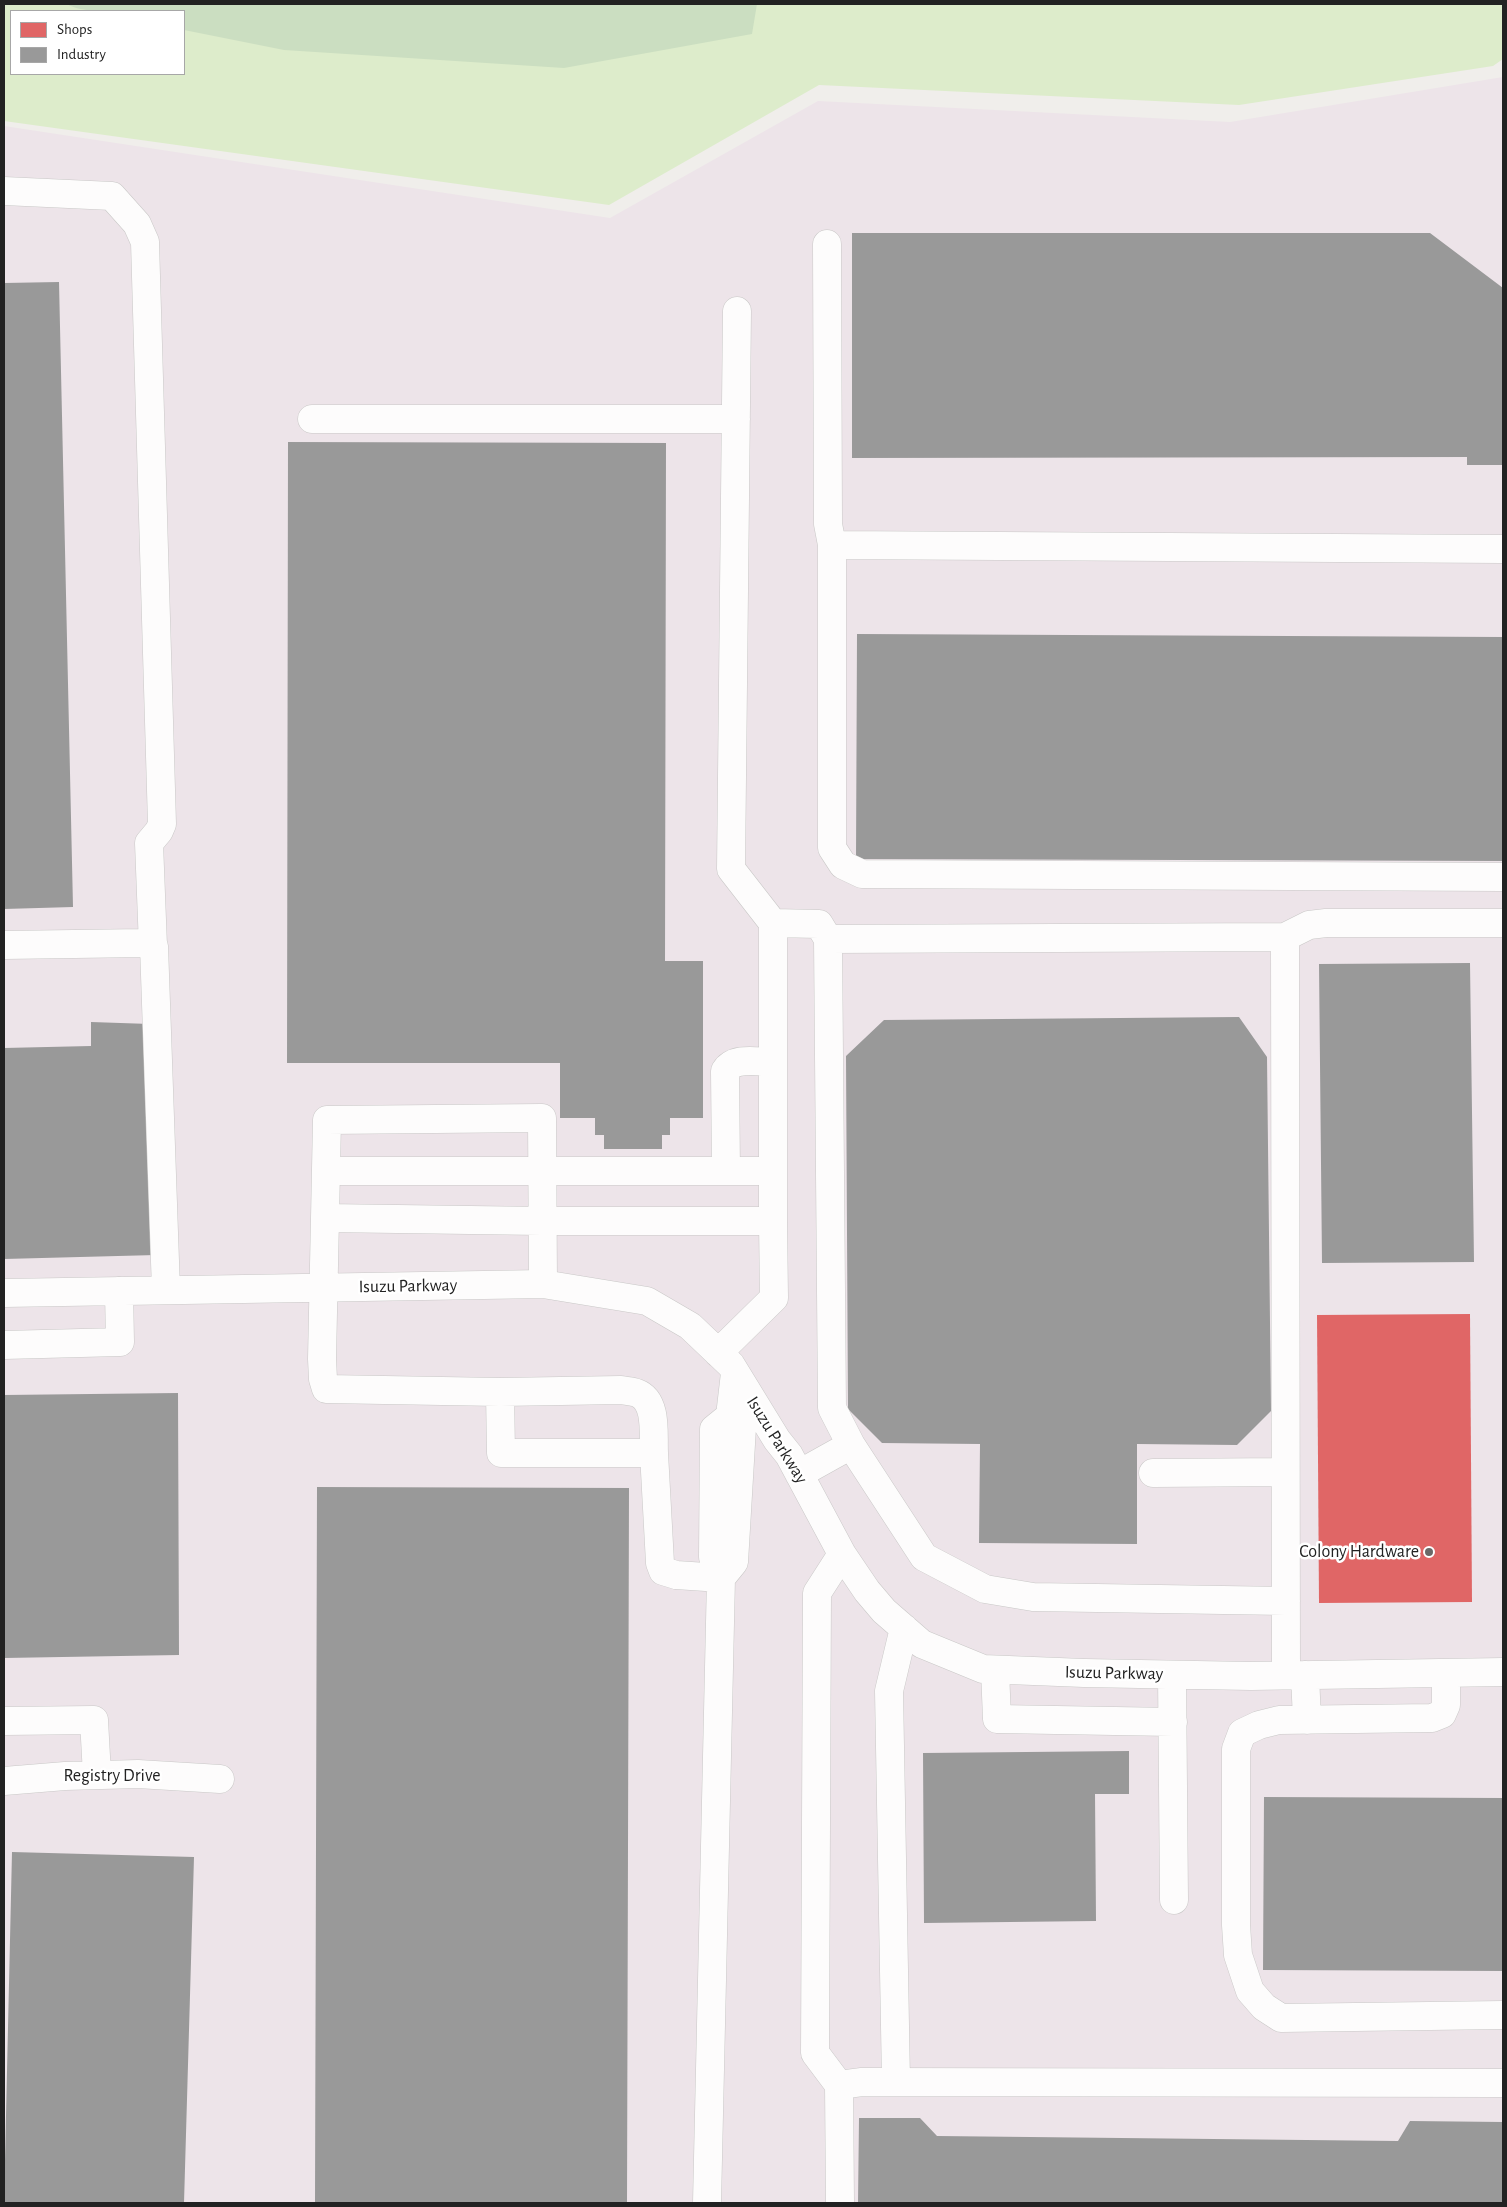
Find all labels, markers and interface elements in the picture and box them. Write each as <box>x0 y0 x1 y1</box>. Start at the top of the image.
legend <box>10 10 185 75</box>
text: Shops <box>57 22 92 37</box>
text: Industry <box>57 47 106 62</box>
street label: Isuzu Parkway <box>359 1274 457 1298</box>
street label: Isuzu Parkway <box>742 1392 812 1488</box>
place label: Colony Hardware <box>1299 1541 1419 1563</box>
marker: Colony Hardware <box>1423 1546 1435 1558</box>
street label: Isuzu Parkway <box>1065 1661 1163 1685</box>
street label: Registry Drive <box>63 1765 161 1787</box>

